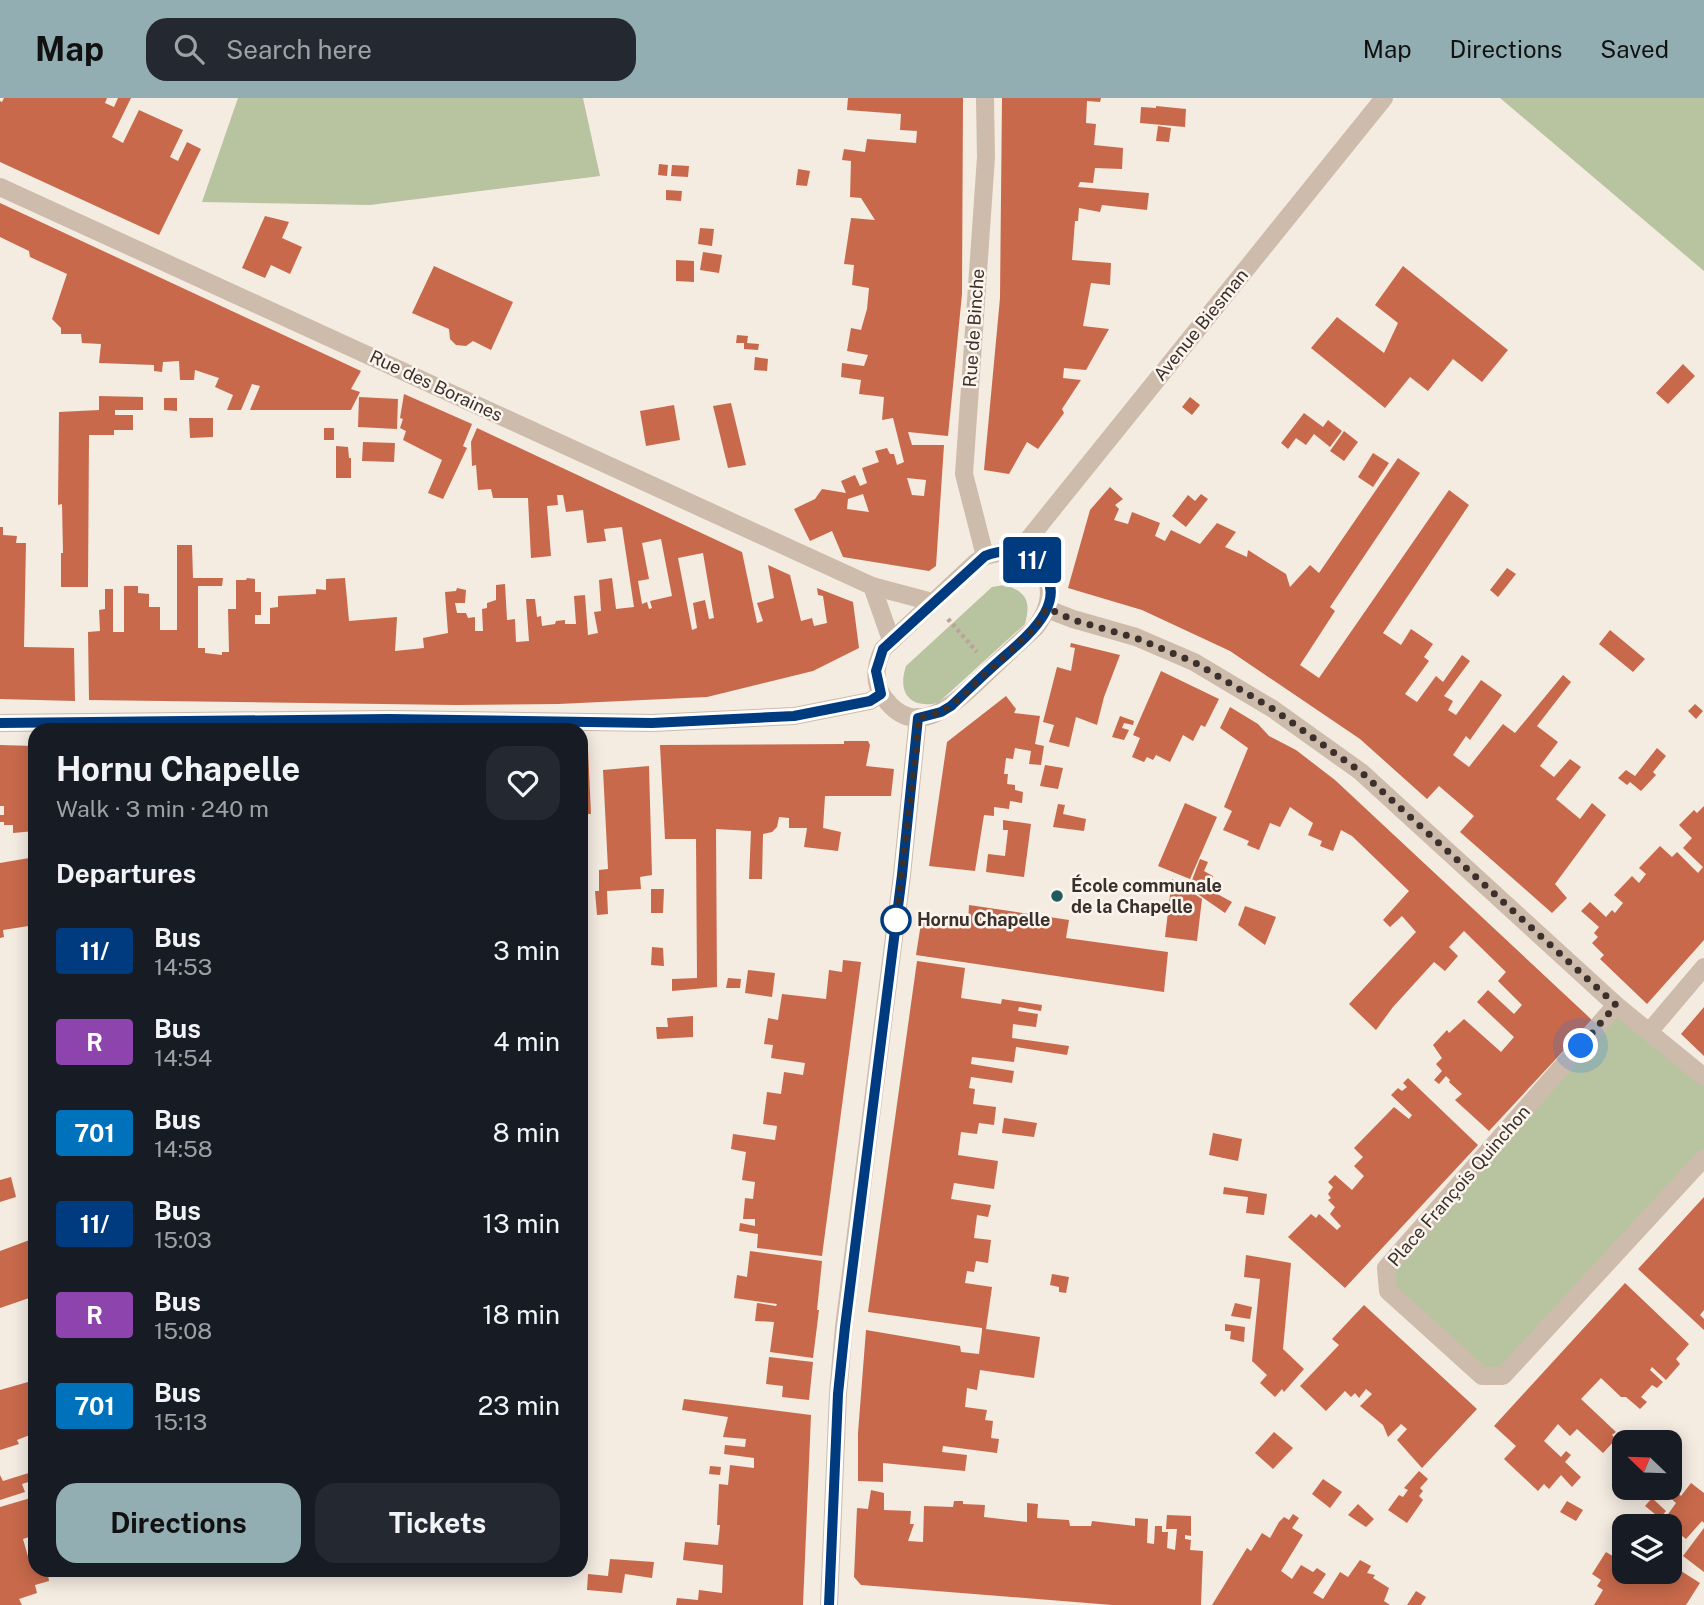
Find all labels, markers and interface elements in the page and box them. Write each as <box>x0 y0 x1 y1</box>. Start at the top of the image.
search box <box>146 18 636 81</box>
text: Map <box>35 30 104 68</box>
icon: search <box>170 30 208 68</box>
text: Search here <box>226 34 372 65</box>
text: Map <box>1363 35 1412 63</box>
text: Directions <box>1450 35 1562 63</box>
text: Saved <box>1600 35 1669 63</box>
street label: Avenue Biesman <box>1149 265 1252 385</box>
street label: Rue de Binche <box>959 268 988 388</box>
street label: Rue des Boraines <box>366 346 506 426</box>
line badge: 11/ <box>992 537 1072 583</box>
text: 11/ <box>1017 546 1047 574</box>
button: heart <box>486 746 560 820</box>
text: Hornu Chapelle <box>56 750 300 788</box>
text: Walk · 3 min · 240 m <box>56 795 269 822</box>
text: Departures <box>56 858 196 889</box>
place label: École communale de la Chapelle <box>1071 874 1222 917</box>
marker: École communale de la Chapelle <box>1049 888 1065 904</box>
marker: Hornu Chapelle <box>881 905 911 935</box>
place label: Hornu Chapelle <box>917 909 1050 930</box>
text: Bus <box>154 922 201 953</box>
text: 3 min <box>493 935 560 966</box>
text: 11/ <box>80 937 109 965</box>
text: 14:53 <box>154 953 212 980</box>
text: Bus <box>154 1013 201 1044</box>
text: 4 min <box>493 1026 560 1057</box>
text: R <box>86 1028 103 1056</box>
your location <box>1563 1028 1598 1063</box>
text: 14:54 <box>154 1044 212 1071</box>
street label: Place François Quinchon <box>1383 1101 1534 1270</box>
text: Bus <box>154 1104 201 1135</box>
text: 8 min <box>493 1117 560 1148</box>
text: 701 <box>74 1119 115 1147</box>
text: 14:58 <box>154 1135 213 1162</box>
text: Bus <box>154 1195 201 1226</box>
text: 13 min <box>483 1208 560 1239</box>
text: 11/ <box>80 1210 109 1238</box>
text: 15:03 <box>154 1226 212 1253</box>
text: Bus <box>154 1286 201 1317</box>
text: 18 min <box>482 1299 560 1330</box>
text: R <box>86 1301 103 1329</box>
text: 15:08 <box>154 1317 212 1344</box>
text: Bus <box>154 1377 201 1408</box>
text: 23 min <box>478 1390 560 1421</box>
text: 701 <box>74 1392 115 1420</box>
text: 15:13 <box>154 1408 207 1435</box>
north arrow <box>1612 1430 1682 1500</box>
map controls <box>1612 1430 1682 1584</box>
button: Directions <box>56 1483 301 1563</box>
button: Tickets <box>315 1483 560 1563</box>
button: layers <box>1612 1514 1682 1584</box>

